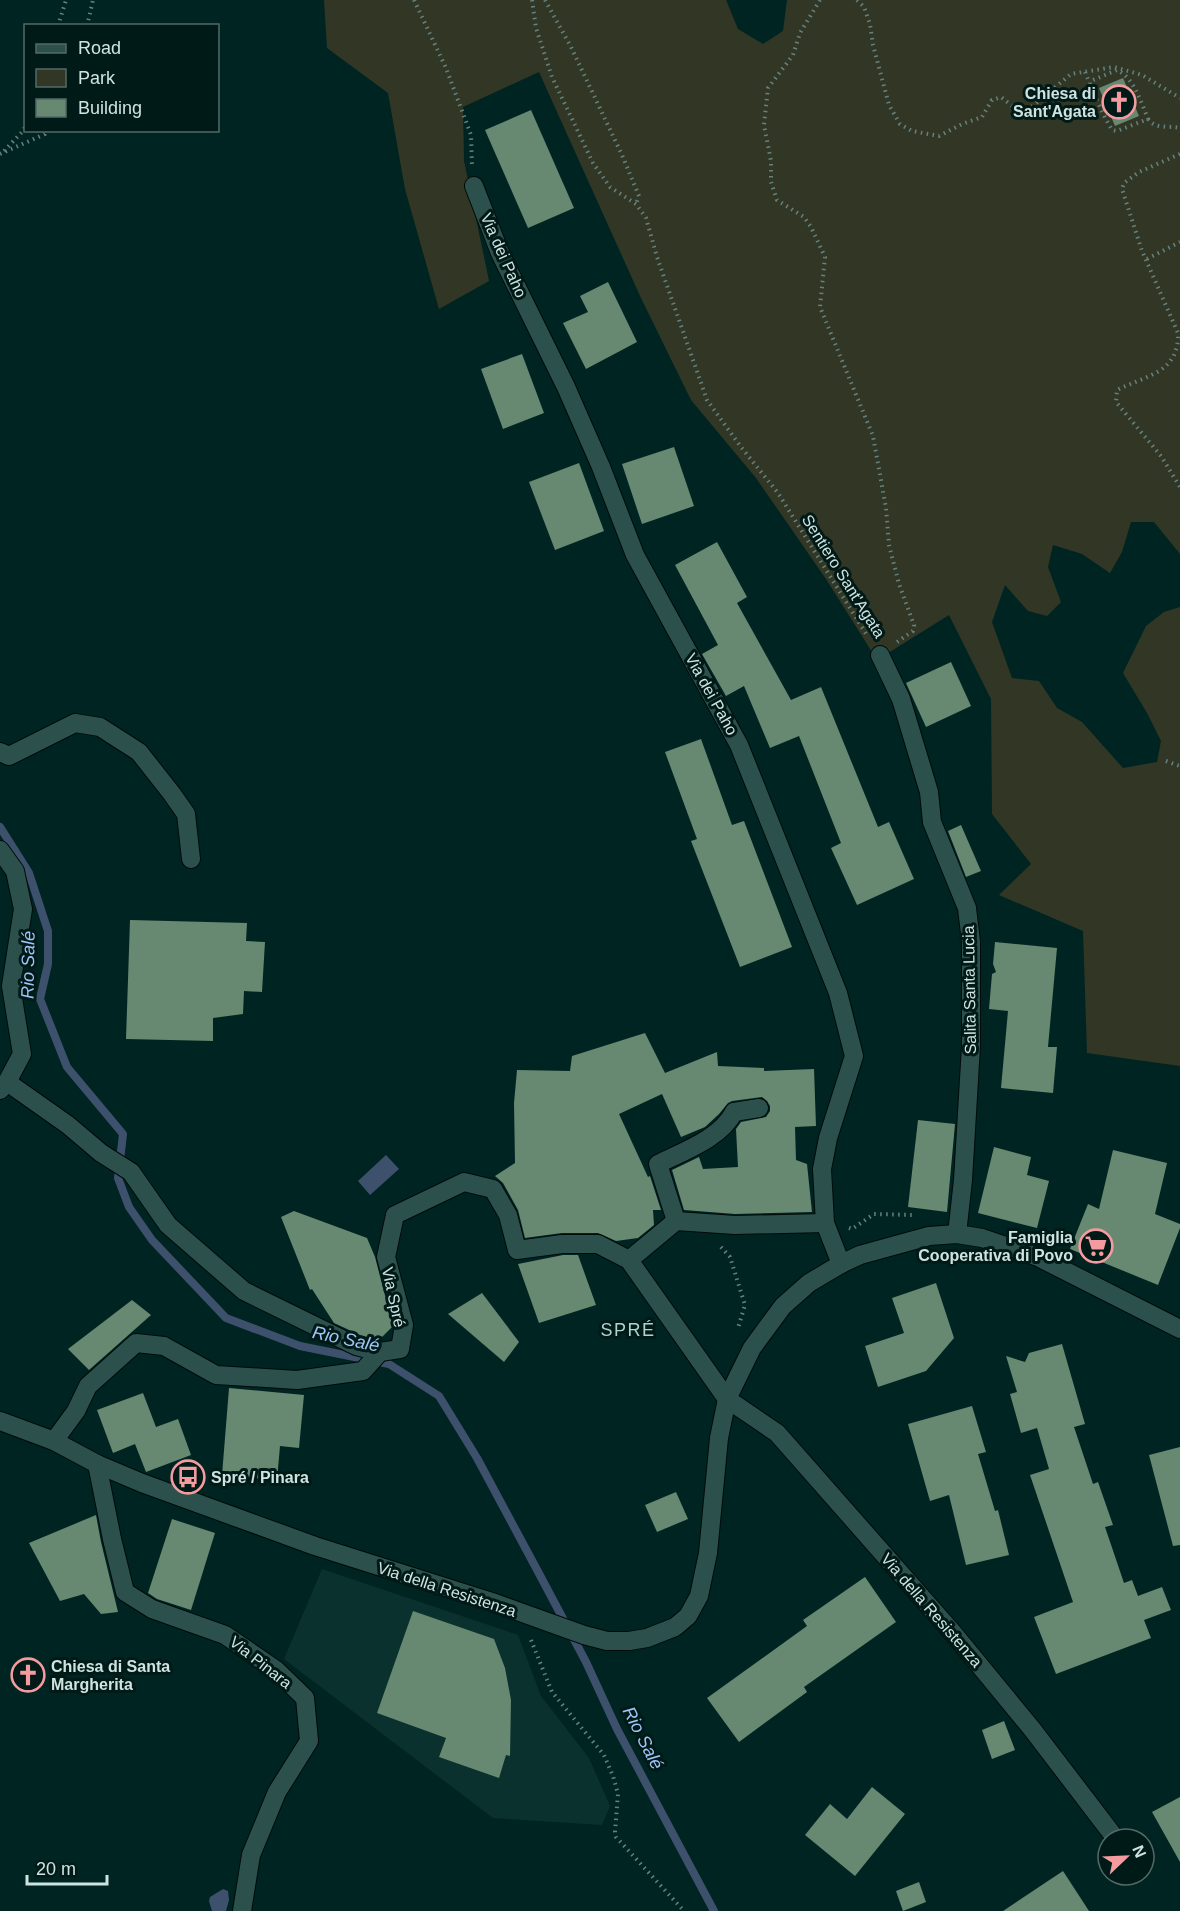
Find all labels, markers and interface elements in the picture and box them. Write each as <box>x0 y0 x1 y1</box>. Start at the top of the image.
legend <box>24 24 219 132</box>
text: Road <box>78 38 121 58</box>
text: Park <box>78 68 116 88</box>
church icon: Chiesa di Sant'Agata <box>1101 84 1137 120</box>
place label: Chiesa di Sant'Agata <box>1013 85 1096 120</box>
text: Building <box>78 98 142 118</box>
street label: Via dei Paho <box>477 210 530 300</box>
street label: Sentiero Sant'Agata <box>799 512 888 641</box>
street label: Via dei Paho <box>682 651 741 738</box>
street label: Salita Santa Lucia <box>960 925 979 1055</box>
water label: Rio Salé <box>17 931 39 999</box>
supermarket icon: Famiglia Cooperativa di Povo <box>1078 1228 1114 1264</box>
place label: Famiglia Cooperativa di Povo <box>918 1229 1073 1264</box>
street label: Via Spré <box>379 1265 408 1329</box>
district label: SPRÉ <box>600 1320 656 1340</box>
water label: Rio Salé <box>311 1322 381 1356</box>
bus stop icon: Spré / Pinara <box>170 1459 206 1495</box>
place label: Spré / Pinara <box>211 1469 309 1486</box>
street label: Via della Resistenza <box>878 1550 986 1671</box>
street label: Via della Resistenza <box>375 1559 518 1620</box>
street label: Via Pinara <box>226 1633 295 1692</box>
church icon: Chiesa di Santa Margherita <box>10 1657 46 1693</box>
place label: Chiesa di Santa Margherita <box>51 1658 170 1693</box>
water label: Rio Salé <box>619 1703 667 1773</box>
north arrow <box>1096 1827 1156 1887</box>
text: N <box>1129 1843 1149 1860</box>
scale bar <box>27 1848 106 1886</box>
text: 20 m <box>36 1859 76 1879</box>

